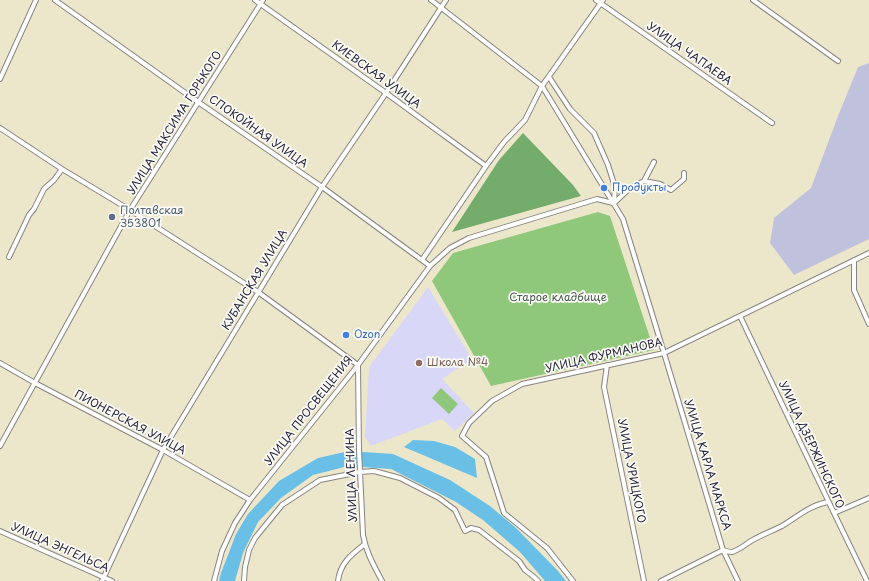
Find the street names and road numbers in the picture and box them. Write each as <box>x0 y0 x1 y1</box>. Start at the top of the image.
street label: УЛИЦА ЧАПАЕВА <box>644 20 734 88</box>
street label: КИЕВСКАЯ УЛИЦА <box>329 38 423 112</box>
street label: УЛИЦА МАКСИМА ГОРЬКОГО <box>125 49 225 197</box>
street label: СПОКОЙНАЯ УЛИЦА <box>206 93 310 171</box>
street label: КУБАНСКАЯ УЛИЦА <box>220 227 290 333</box>
street label: УЛИЦА ФУРМАНОВА <box>544 336 664 376</box>
street label: УЛИЦА ПРОСВЕЩЕНИЯ <box>262 354 356 468</box>
street label: УЛИЦА ДЗЕРЖИНСКОГО <box>776 379 846 511</box>
street label: ПИОНЕРСКАЯ УЛИЦА <box>72 388 188 458</box>
street label: УЛИЦА КАРЛА МАРКСА <box>681 398 733 532</box>
street label: УЛИЦА УРИЦКОГО <box>614 418 648 524</box>
street label: УЛИЦА ЛЕНИНА <box>344 428 360 522</box>
street label: УЛИЦА ЭНГЕЛЬСА <box>9 521 111 575</box>

